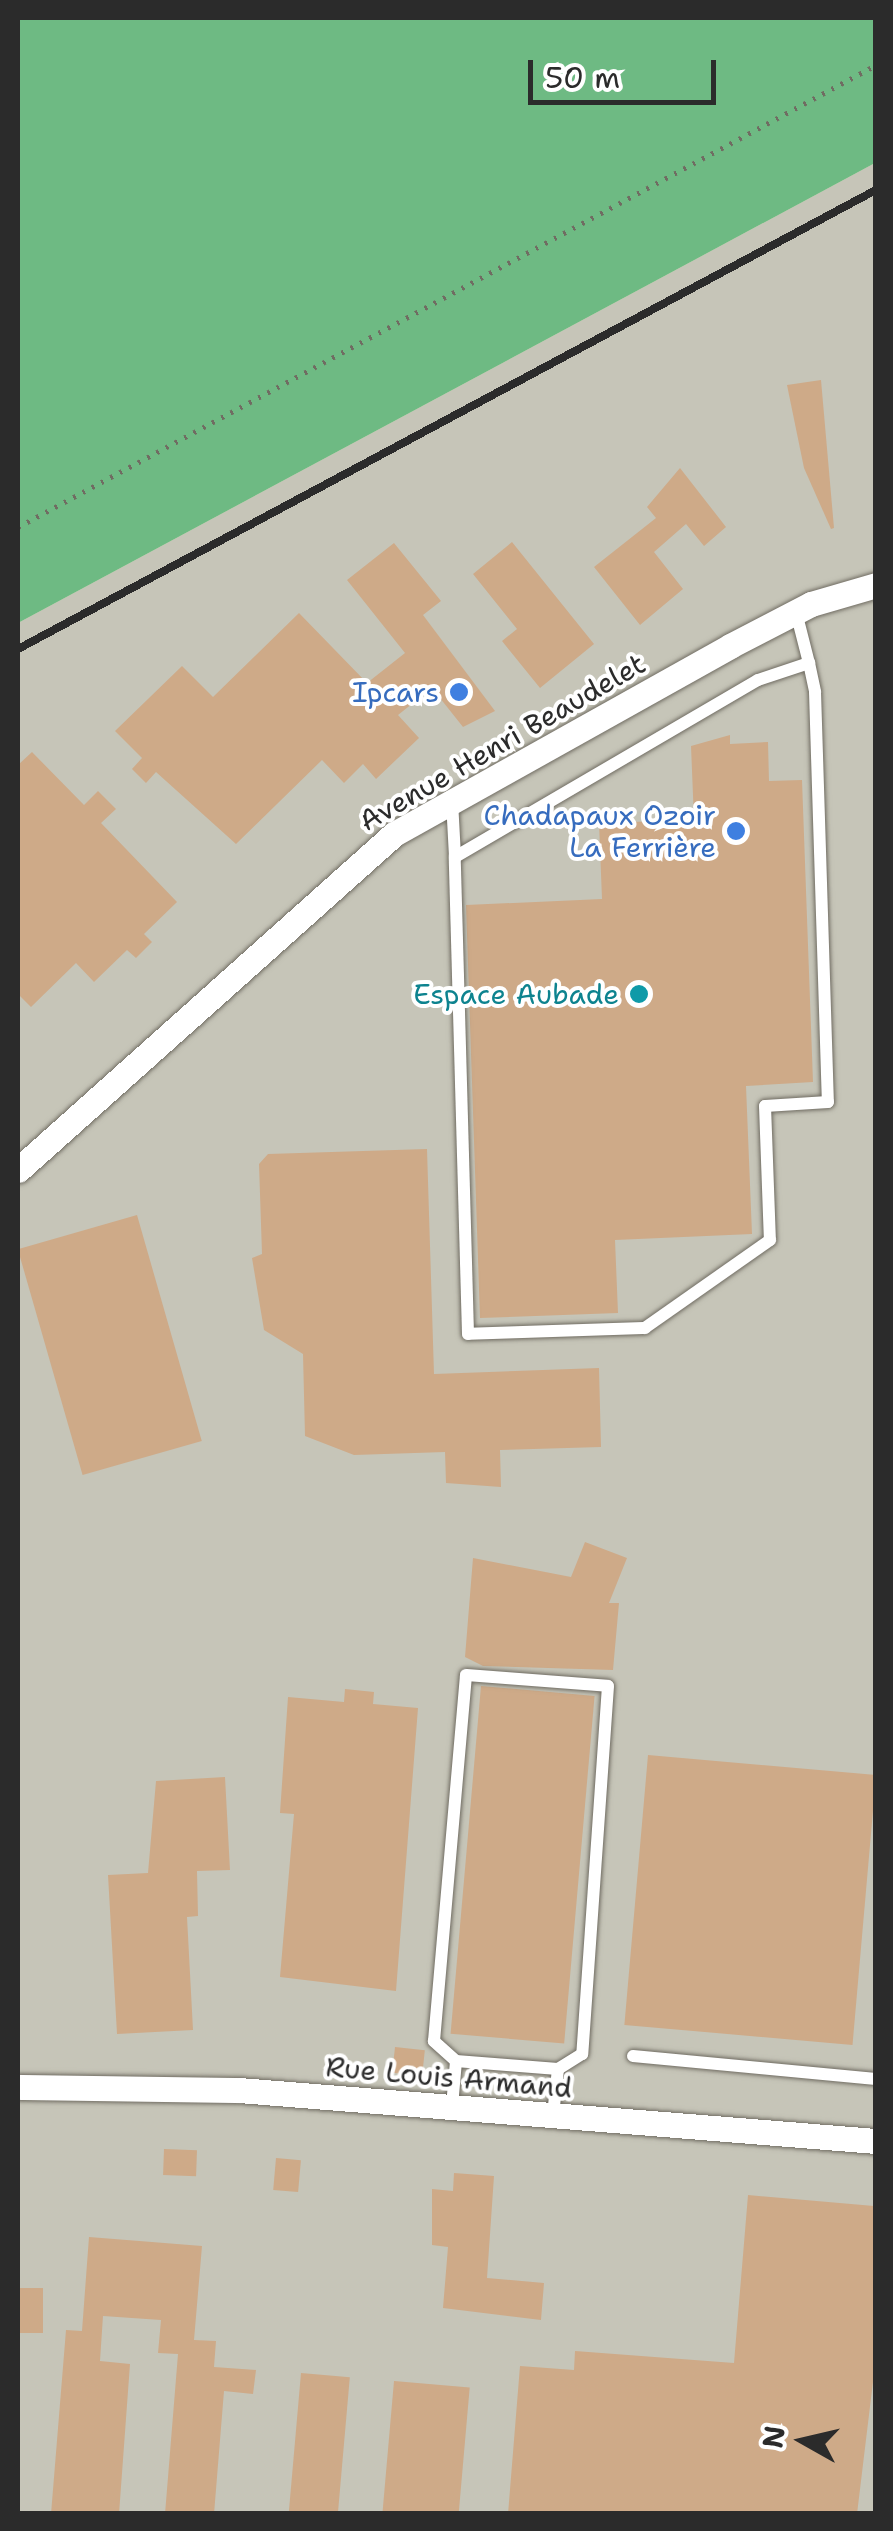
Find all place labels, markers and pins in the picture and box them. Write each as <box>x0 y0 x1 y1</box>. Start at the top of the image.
place label: Ipcars <box>352 675 439 709</box>
marker: Ipcars <box>448 681 470 703</box>
place label: Chadapaux Ozoir La Ferrière <box>484 798 716 864</box>
marker: Chadapaux Ozoir La Ferrière <box>725 820 747 842</box>
place label: Espace Aubade <box>413 977 619 1011</box>
marker: Espace Aubade <box>628 983 650 1005</box>

